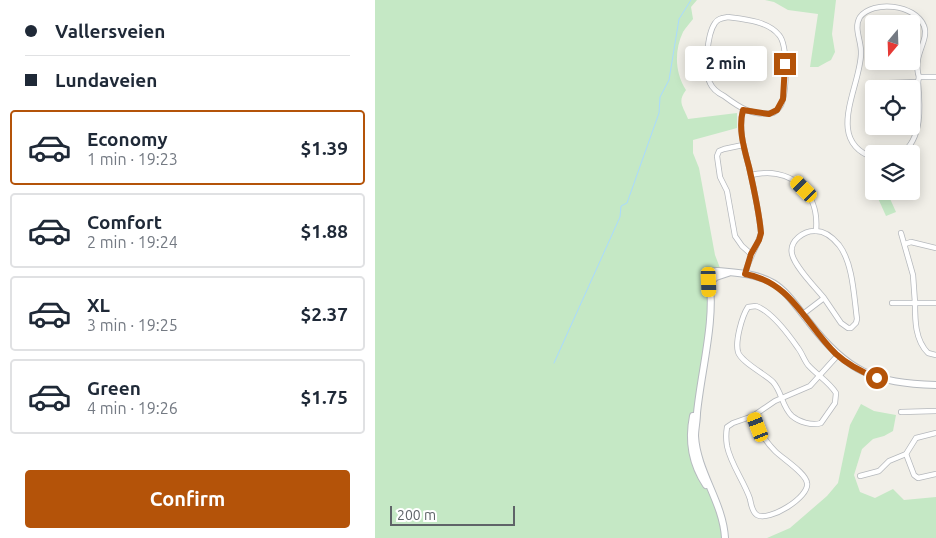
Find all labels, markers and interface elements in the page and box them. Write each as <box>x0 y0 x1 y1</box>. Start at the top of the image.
north arrow <box>865 15 920 70</box>
map controls <box>865 15 920 200</box>
text: Vallersveien <box>55 20 165 42</box>
callout: 2 min <box>685 46 767 82</box>
route end <box>774 53 796 75</box>
text: 2 min <box>706 54 746 72</box>
text: Lundaveien <box>55 69 157 91</box>
button: locate <box>865 80 920 135</box>
icon: car <box>27 125 72 170</box>
text: Economy <box>87 128 168 150</box>
text: $1.39 <box>300 137 348 159</box>
button: layers <box>865 145 920 200</box>
text: 1 min · 19:23 <box>87 150 178 168</box>
car <box>788 173 819 205</box>
icon: car <box>27 208 72 253</box>
text: Comfort <box>87 211 162 233</box>
text: $1.88 <box>300 220 348 242</box>
text: 2 min · 19:24 <box>87 233 178 251</box>
car <box>700 267 717 297</box>
icon: car <box>27 291 72 336</box>
text: XL <box>87 294 110 316</box>
text: $2.37 <box>300 303 348 325</box>
text: 3 min · 19:25 <box>87 316 178 334</box>
route start <box>866 367 888 389</box>
icon: car <box>27 374 72 419</box>
text: Green <box>87 377 141 399</box>
text: $1.75 <box>300 386 348 408</box>
text: 4 min · 19:26 <box>87 399 178 417</box>
car <box>745 410 770 444</box>
button: Confirm <box>25 470 350 528</box>
scale bar <box>390 503 515 526</box>
text: 200 m <box>397 507 436 523</box>

